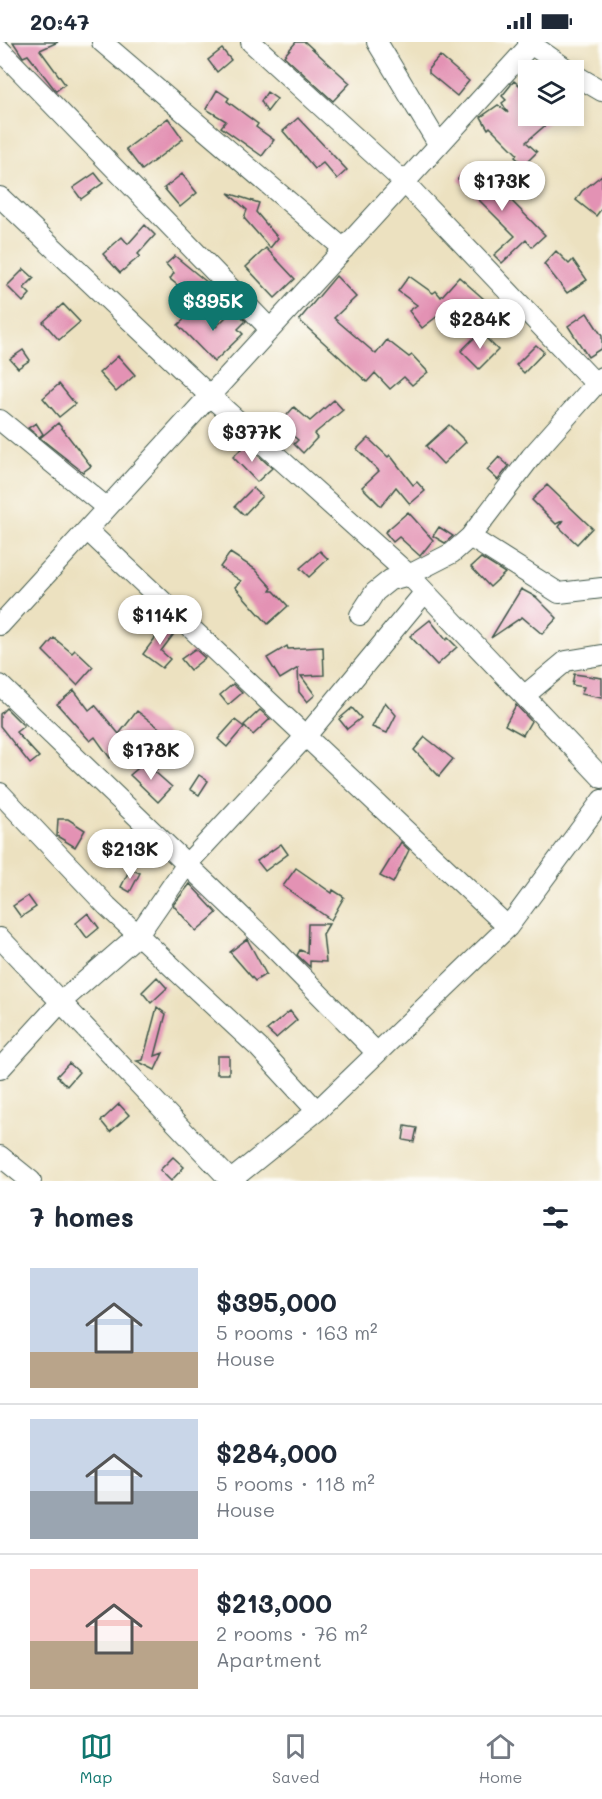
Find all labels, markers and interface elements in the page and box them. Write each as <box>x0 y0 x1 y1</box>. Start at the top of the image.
text: 20:47 <box>30 7 90 36</box>
map controls <box>518 60 584 126</box>
button: layers <box>518 60 584 126</box>
pin: $173K <box>460 161 544 212</box>
text: $173K <box>473 167 531 193</box>
pin: $395K <box>171 281 255 332</box>
text: $395K <box>182 287 244 313</box>
pin: $284K <box>438 299 522 350</box>
text: $284K <box>449 305 511 331</box>
pin: $377K <box>210 412 294 463</box>
text: $377K <box>222 418 282 444</box>
pin: $114K <box>118 595 202 646</box>
text: $114K <box>132 601 188 627</box>
pin: $178K <box>109 730 193 781</box>
text: $178K <box>122 736 180 762</box>
pin: $213K <box>88 829 172 880</box>
text: $213K <box>101 835 159 861</box>
text: 7 homes <box>30 1200 134 1234</box>
icon: filters <box>539 1201 572 1234</box>
text: $395,000 <box>216 1285 337 1319</box>
icon: home <box>78 1292 150 1364</box>
text: 5 rooms · 163 m² <box>216 1319 378 1345</box>
text: House <box>216 1345 275 1371</box>
text: $284,000 <box>216 1436 337 1470</box>
icon: home <box>78 1443 150 1515</box>
text: 5 rooms · 118 m² <box>216 1470 375 1496</box>
text: House <box>216 1496 275 1522</box>
text: $213,000 <box>216 1586 332 1620</box>
icon: home <box>78 1593 150 1665</box>
text: 2 rooms · 76 m² <box>216 1620 368 1646</box>
text: Apartment <box>216 1646 322 1672</box>
tab: Map <box>80 1730 113 1787</box>
tab: Saved <box>272 1730 319 1787</box>
tab: Home <box>479 1730 522 1787</box>

